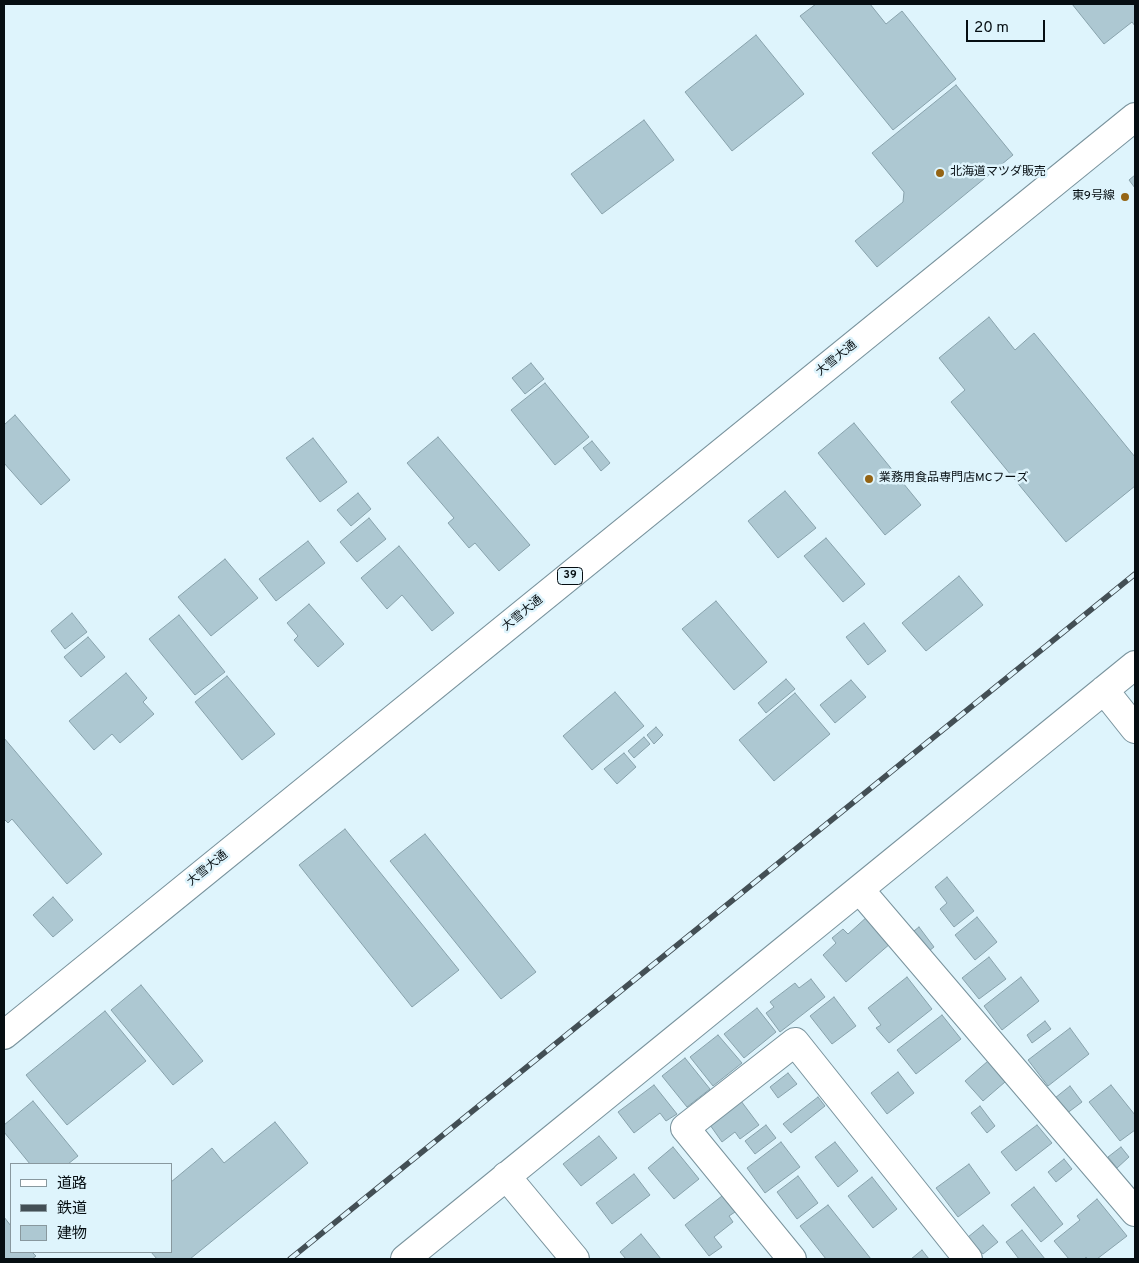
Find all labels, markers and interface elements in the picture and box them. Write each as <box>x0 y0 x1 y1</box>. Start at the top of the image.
scale bar <box>969 10 1048 42</box>
text: 20 m <box>974 19 1009 38</box>
place label: 北海道マツダ販売 <box>950 166 1046 180</box>
marker: 北海道マツダ販売 <box>934 167 946 179</box>
place label: 東9号線 <box>1072 190 1115 204</box>
marker: 東9号線 <box>1119 191 1131 203</box>
street label: 大雪大通 <box>814 338 860 380</box>
place label: 業務用食品専門店MCフーズ <box>879 472 1028 486</box>
marker: 業務用食品専門店MCフーズ <box>863 473 875 485</box>
road number: 39 <box>558 568 582 584</box>
street label: 大雪大通 <box>500 593 546 635</box>
street label: 大雪大通 <box>185 848 231 890</box>
legend <box>10 1163 172 1253</box>
text: 道路 <box>57 1175 87 1194</box>
text: 鉄道 <box>57 1200 87 1219</box>
text: 建物 <box>57 1225 87 1244</box>

